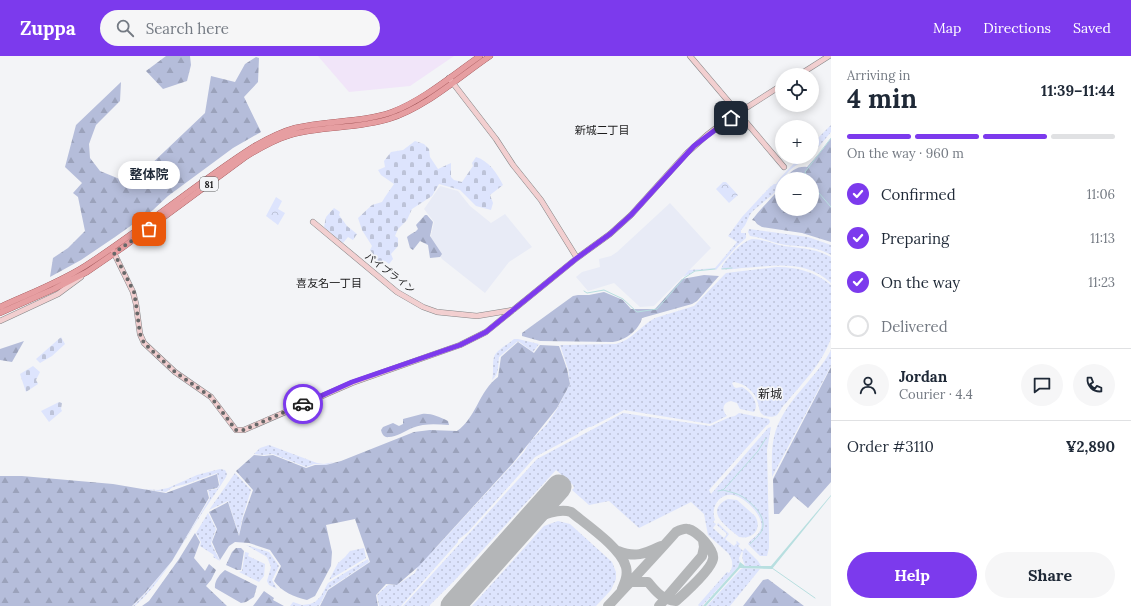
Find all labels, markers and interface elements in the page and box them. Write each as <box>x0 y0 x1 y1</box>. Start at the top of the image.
search box <box>100 10 380 46</box>
text: Zuppa <box>20 16 76 40</box>
icon: search <box>114 17 136 39</box>
text: Search here <box>146 19 229 38</box>
text: Map <box>933 19 961 37</box>
text: Directions <box>983 19 1051 37</box>
text: Saved <box>1073 19 1111 37</box>
text: Arriving in <box>847 67 910 84</box>
map controls <box>775 68 819 216</box>
button: locate <box>775 68 819 112</box>
text: 11:39–11:44 <box>1041 81 1115 100</box>
text: 4 min <box>847 82 917 115</box>
pin <box>714 101 748 135</box>
icon: home <box>720 107 742 129</box>
button: + <box>775 120 819 164</box>
district label: 新城二丁目 <box>575 123 630 137</box>
text: On the way · 960 m <box>847 145 964 162</box>
callout: 整体院 <box>118 161 180 189</box>
text: 整体院 <box>129 166 169 183</box>
button: − <box>775 172 819 216</box>
road number: 81 <box>200 177 218 191</box>
icon: check <box>847 183 869 205</box>
text: Confirmed <box>881 185 956 204</box>
text: 11:06 <box>1087 186 1115 203</box>
pin <box>132 212 166 246</box>
icon: bag <box>138 218 160 240</box>
icon: check <box>847 227 869 249</box>
text: Preparing <box>881 229 949 248</box>
text: 11:13 <box>1090 230 1115 247</box>
street label: パイプライン <box>362 250 418 296</box>
icon: check <box>847 271 869 293</box>
text: On the way <box>881 273 960 292</box>
text: 11:23 <box>1088 274 1115 291</box>
district label: 喜友名一丁目 <box>296 276 362 290</box>
text: Delivered <box>881 317 948 336</box>
button: person <box>847 364 889 406</box>
button: chat <box>1021 364 1063 406</box>
button: phone <box>1073 364 1115 406</box>
text: Jordan <box>899 367 947 386</box>
courier <box>283 384 323 424</box>
district label: 新城 <box>758 386 782 401</box>
text: Courier · 4.4 <box>899 386 973 403</box>
icon: car <box>292 393 314 415</box>
text: Order #3110 <box>847 437 934 456</box>
text: ¥2,890 <box>1066 437 1115 456</box>
button: Help <box>847 552 977 598</box>
button: Share <box>985 552 1115 598</box>

